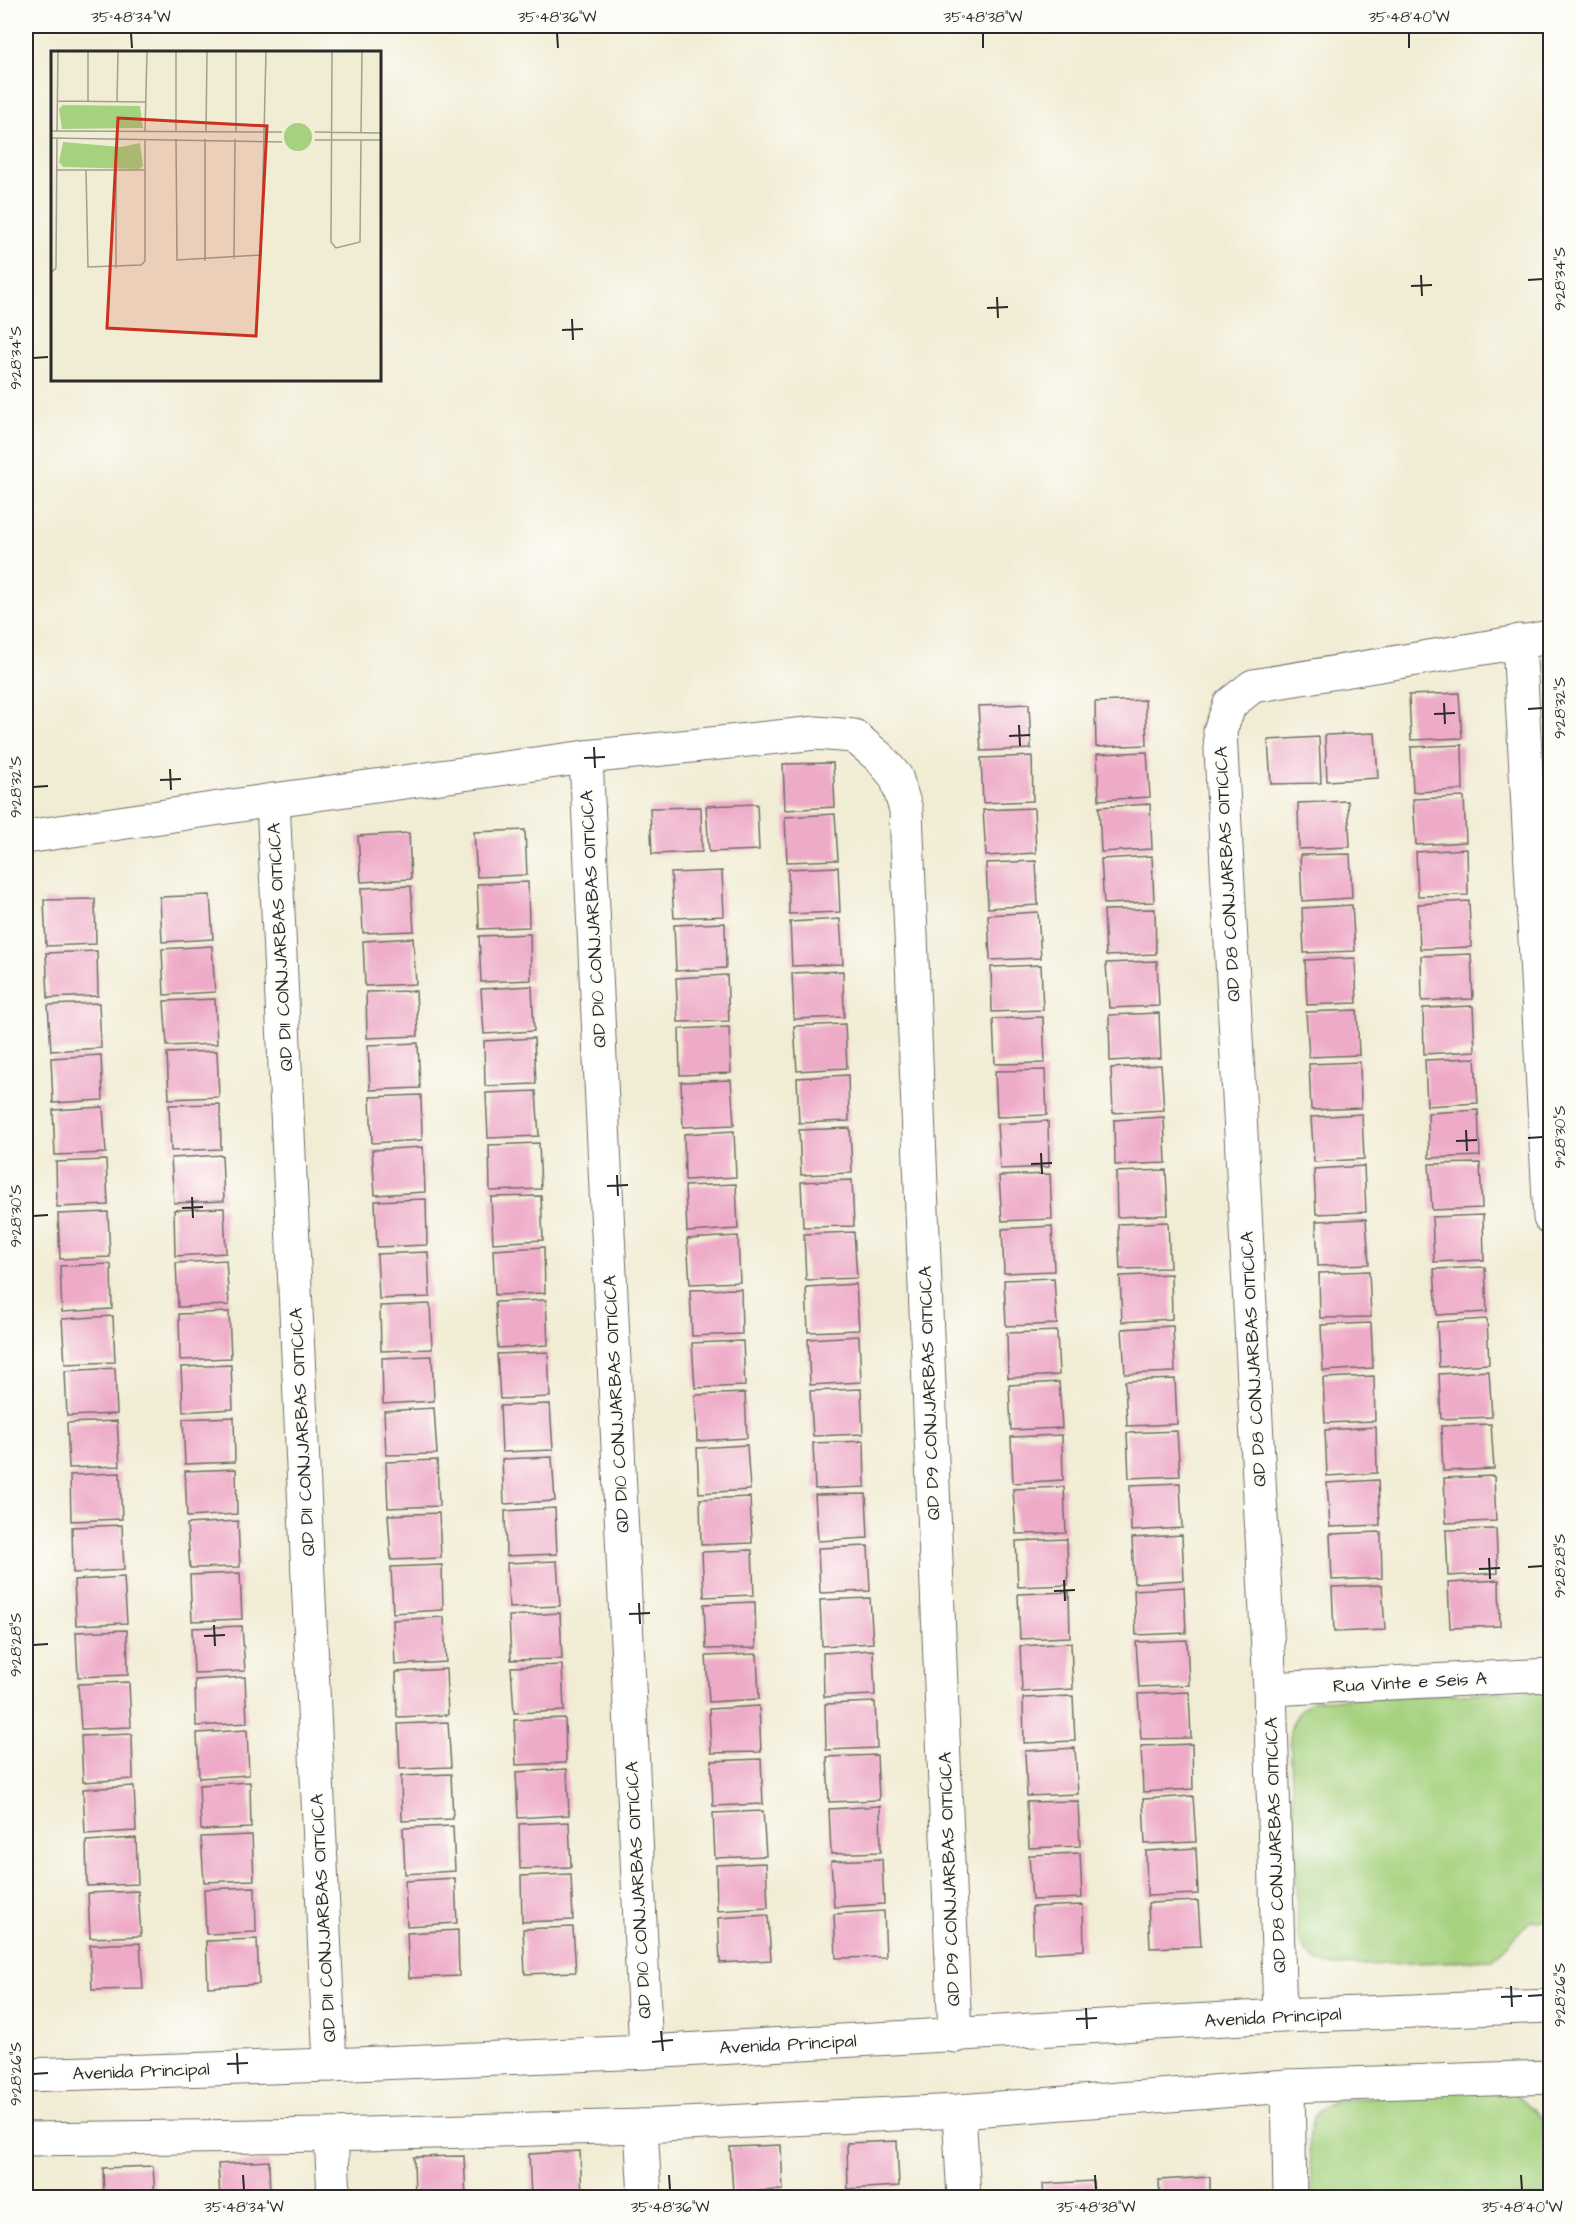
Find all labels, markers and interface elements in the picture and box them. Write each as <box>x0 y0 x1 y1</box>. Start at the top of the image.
text: 35°48'34"W <box>91 7 171 28</box>
text: 35°48'36"W <box>518 7 596 28</box>
text: 35°48'38"W <box>944 7 1022 28</box>
text: 35°48'40"W <box>1368 7 1450 28</box>
inset map <box>51 51 381 381</box>
text: 9°28'34"S <box>1550 247 1571 311</box>
text: 9°28'34"S <box>6 326 27 390</box>
text: 9°28'32"S <box>1550 677 1571 739</box>
street label: QD D8 CONJ.JARBAS OITICICA <box>1208 745 1247 1002</box>
text: 9°28'32"S <box>6 756 27 818</box>
street label: QD D10 CONJ.JARBAS OITICICA <box>574 789 613 1048</box>
street label: QD D11 CONJ.JARBAS OITICICA <box>261 822 299 1072</box>
text: 9°28'30"S <box>1550 1105 1571 1168</box>
text: 9°28'30"S <box>6 1184 27 1247</box>
street label: QD D8 CONJ.JARBAS OITICICA <box>1234 1230 1273 1487</box>
street label: QD D9 CONJ.JARBAS OITICICA <box>913 1265 946 1521</box>
street label: QD D10 CONJ.JARBAS OITICICA <box>597 1274 636 1533</box>
street label: QD D11 CONJ.JARBAS OITICICA <box>283 1307 321 1557</box>
text: 9°28'28"S <box>1550 1534 1571 1598</box>
text: 9°28'28"S <box>6 1613 27 1677</box>
street label: Rua Vinte e Seis A <box>1332 1666 1488 1699</box>
street label: QD D8 CONJ.JARBAS OITICICA <box>1259 1716 1292 1973</box>
street label: QD D9 CONJ.JARBAS OITICICA <box>933 1751 966 2007</box>
street label: QD D10 CONJ.JARBAS OITICICA <box>619 1760 658 2019</box>
street label: QD D11 CONJ.JARBAS OITICICA <box>304 1793 342 2043</box>
text: 9°28'26"S <box>1550 1963 1571 2027</box>
street label: Avenida Principal <box>1204 2001 1342 2034</box>
street label: Avenida Principal <box>719 2028 857 2061</box>
text: 9°28'26"S <box>6 2042 27 2106</box>
street label: Avenida Principal <box>72 2057 210 2086</box>
text: 35°48'34"W <box>204 2197 284 2218</box>
text: 35°48'36"W <box>631 2197 709 2218</box>
text: 35°48'38"W <box>1057 2197 1135 2218</box>
text: 35°48'40"W <box>1481 2197 1563 2218</box>

